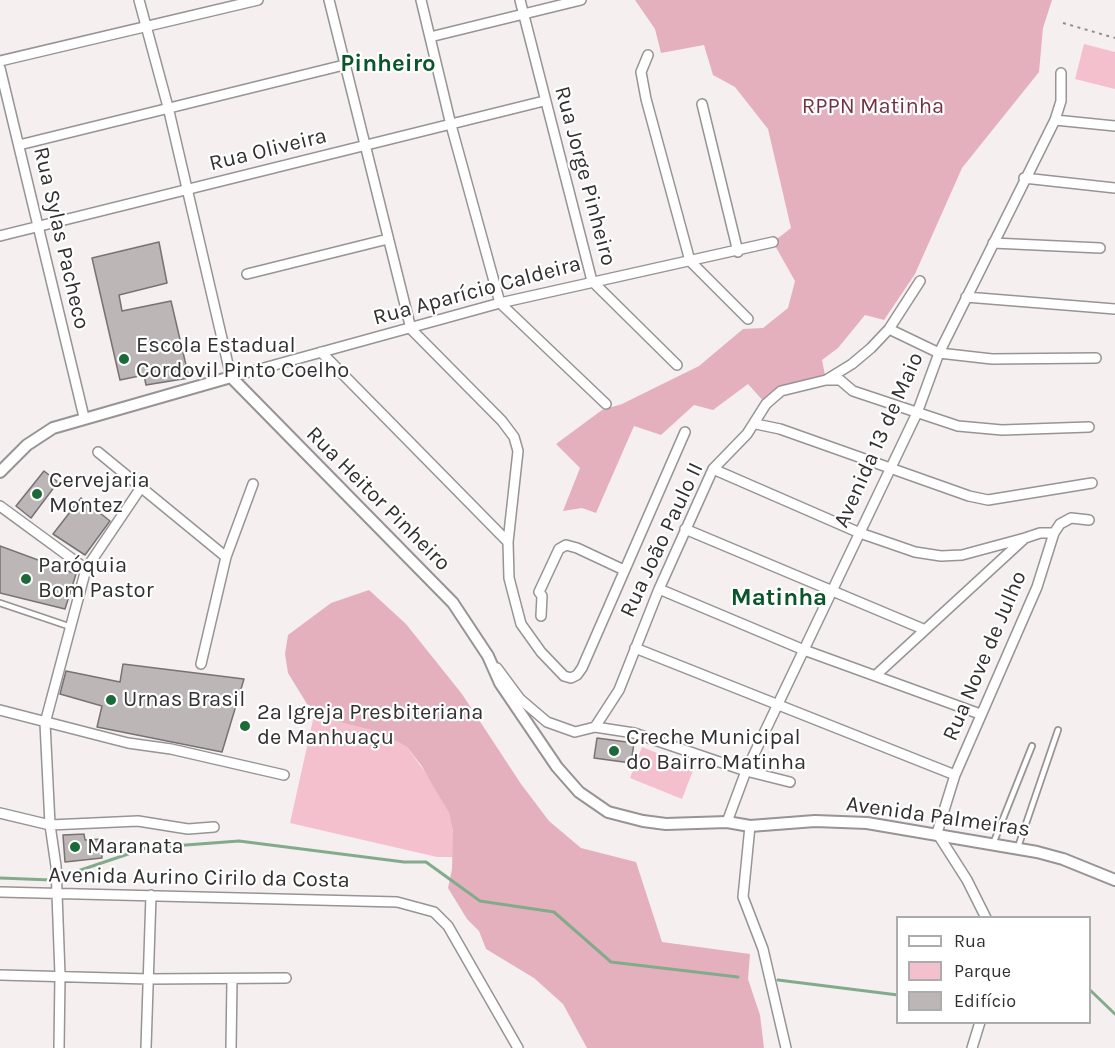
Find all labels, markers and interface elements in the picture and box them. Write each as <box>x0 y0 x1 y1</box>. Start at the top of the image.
district label: Pinheiro <box>340 50 436 78</box>
street label: Rua Jorge Pinheiro <box>548 83 622 269</box>
park label: RPPN Matinha <box>802 94 944 120</box>
street label: Rua Oliveira <box>207 123 329 177</box>
street label: Rua Sylas Pacheco <box>27 144 95 332</box>
street label: Rua Aparício Caldeira <box>370 251 584 331</box>
place label: Escola Estadual Cordovil Pinto Coelho <box>136 333 349 384</box>
street label: Avenida 13 de Maio <box>828 348 930 532</box>
marker: Escola Estadual Cordovil Pinto Coelho <box>117 352 131 366</box>
street label: Rua Heitor Pinheiro <box>300 421 456 577</box>
street label: Rua João Paulo II <box>615 458 709 622</box>
place label: Cervejaria Montez <box>49 468 150 520</box>
marker: Cervejaria Montez <box>30 487 44 501</box>
place label: Paróquia Bom Pastor <box>38 553 154 604</box>
street label: Rua Nove de Julho <box>937 567 1033 745</box>
marker: Paróquia Bom Pastor <box>19 572 33 586</box>
district label: Matinha <box>731 584 827 612</box>
place label: Urnas Brasil <box>123 687 246 713</box>
marker: Urnas Brasil <box>104 693 118 707</box>
place label: 2ª Igreja Presbiteriana de Manhuaçu <box>257 700 483 752</box>
marker: 2ª Igreja Presbiteriana de Manhuaçu <box>238 719 252 733</box>
place label: Creche Municipal do Bairro Matinha <box>626 725 806 776</box>
marker: Creche Municipal do Bairro Matinha <box>607 744 621 758</box>
street label: Avenida Palmeiras <box>844 791 1032 843</box>
place label: Maranata <box>87 834 184 860</box>
marker: Maranata <box>68 840 82 854</box>
street label: Avenida Aurino Cirilo da Costa <box>48 862 350 894</box>
legend <box>896 916 1091 1024</box>
text: Rua <box>954 930 986 952</box>
text: Parque <box>954 960 1011 982</box>
text: Edifício <box>954 990 1016 1012</box>

